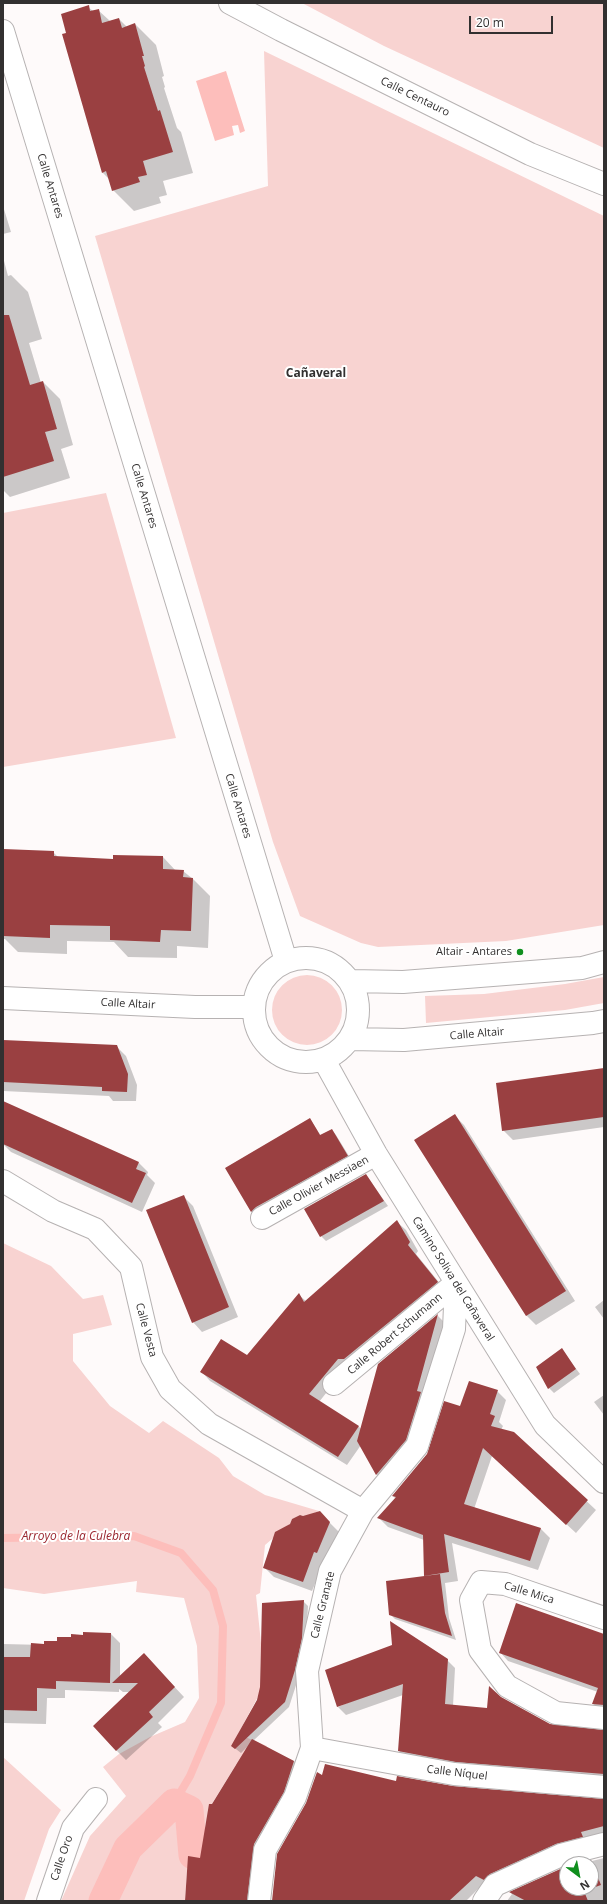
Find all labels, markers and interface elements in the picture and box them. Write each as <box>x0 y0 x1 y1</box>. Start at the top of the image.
scale bar <box>471 8 555 34</box>
text: 20 m <box>476 14 504 31</box>
street label: Calle Centauro <box>378 75 452 119</box>
street label: Calle Antares <box>34 152 66 220</box>
district label: Cañaveral <box>286 367 346 381</box>
street label: Calle Antares <box>128 462 160 530</box>
street label: Calle Antares <box>222 772 254 840</box>
place label: Altair - Antares <box>436 945 512 959</box>
marker: Altair - Antares <box>515 947 525 957</box>
street label: Calle Altair <box>100 996 156 1012</box>
street label: Calle Altair <box>449 1025 505 1043</box>
street label: Calle Olivier Messiaen <box>267 1153 371 1219</box>
street label: Camino Soliva del Cañaveral <box>409 1214 497 1344</box>
street label: Calle Robert Schumann <box>345 1290 445 1378</box>
street label: Calle Vesta <box>132 1301 160 1359</box>
water label: Arroyo de la Culebra <box>22 1530 130 1544</box>
street label: Calle Granate <box>308 1570 338 1640</box>
street label: Calle Mica <box>502 1579 556 1607</box>
street label: Calle Níquel <box>426 1763 488 1783</box>
street label: Calle Oro <box>48 1833 76 1883</box>
north arrow <box>559 1856 599 1896</box>
text: N <box>577 1877 593 1894</box>

